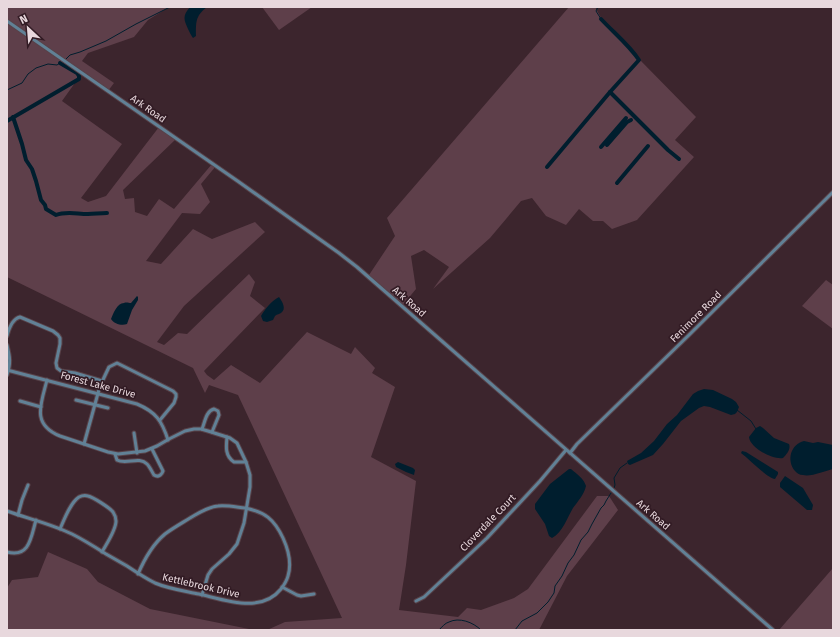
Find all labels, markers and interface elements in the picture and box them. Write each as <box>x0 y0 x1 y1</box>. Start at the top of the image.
north arrow <box>8 8 48 48</box>
text: N <box>18 12 30 27</box>
street label: Ark Road <box>128 92 168 126</box>
street label: Ark Road <box>390 284 428 320</box>
street label: Fenimore Road <box>668 289 724 345</box>
street label: Forest Lake Drive <box>59 369 137 401</box>
street label: Cloverdale Court <box>458 492 519 554</box>
street label: Ark Road <box>634 497 672 533</box>
street label: Kettlebrook Drive <box>161 571 241 601</box>

